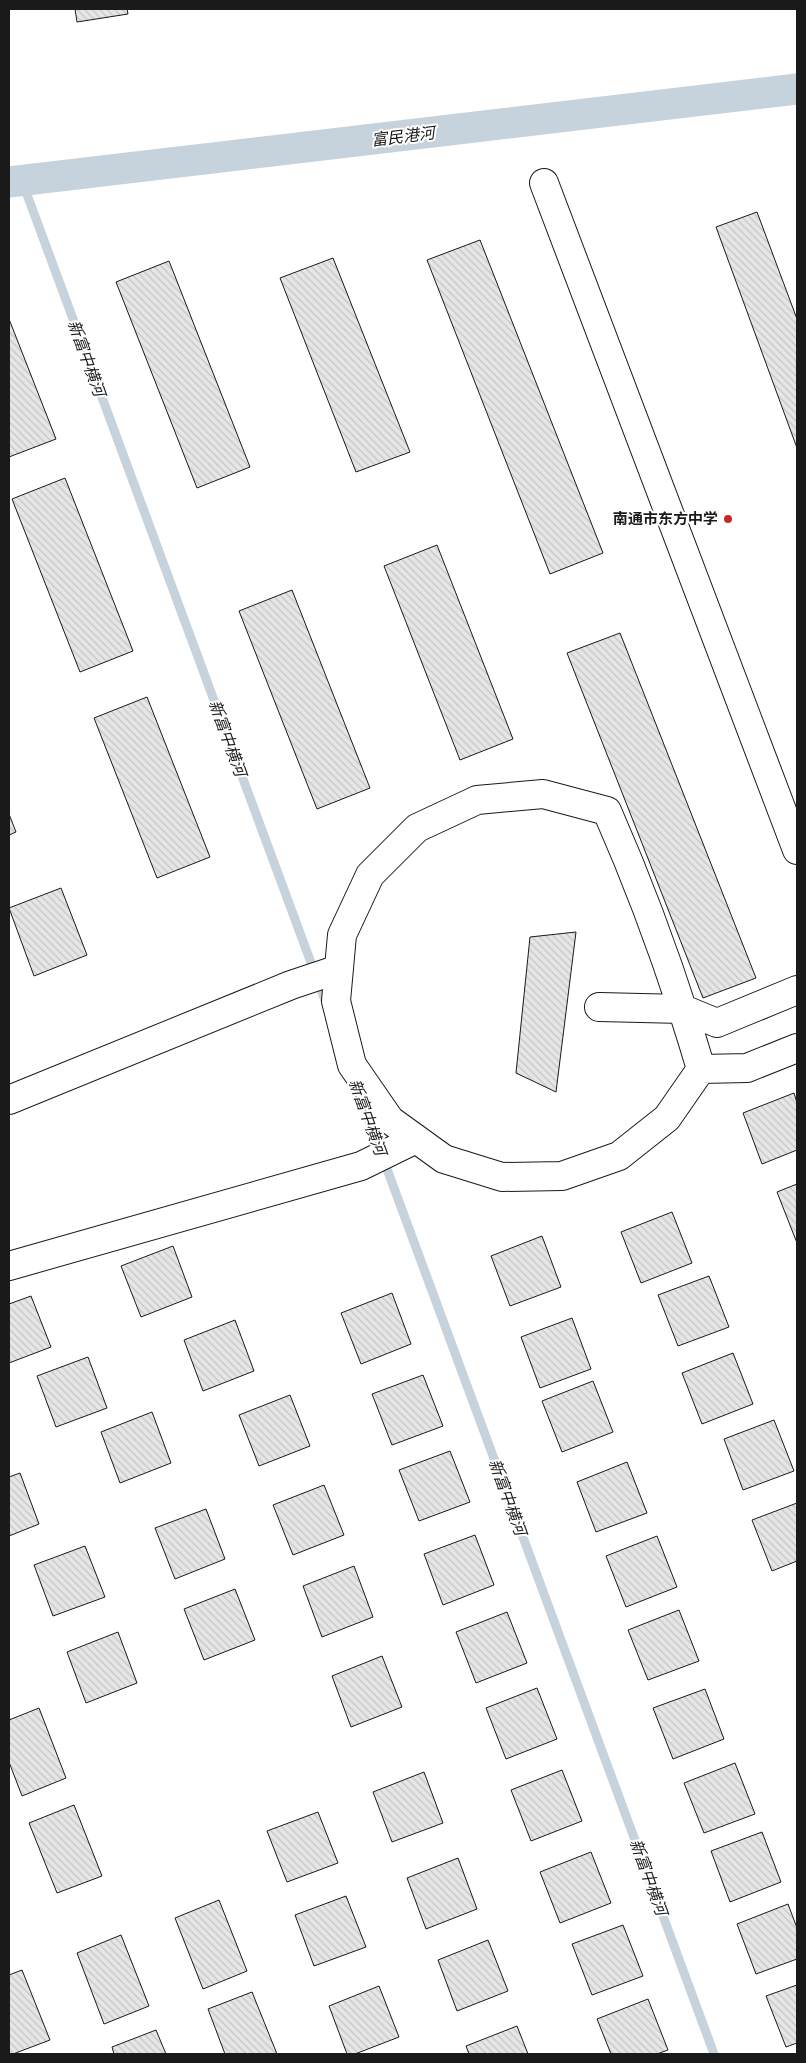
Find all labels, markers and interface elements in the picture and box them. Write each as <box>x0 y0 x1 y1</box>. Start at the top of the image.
water label: 富民港河 <box>370 123 439 150</box>
water label: 新富中横河 <box>64 317 110 402</box>
place label: 南通市东方中学 <box>613 510 718 528</box>
marker: 南通市东方中学 <box>722 513 734 525</box>
water label: 新富中横河 <box>205 697 251 782</box>
water label: 新富中横河 <box>345 1076 391 1161</box>
water label: 新富中横河 <box>485 1456 531 1541</box>
water label: 新富中横河 <box>626 1836 672 1921</box>

